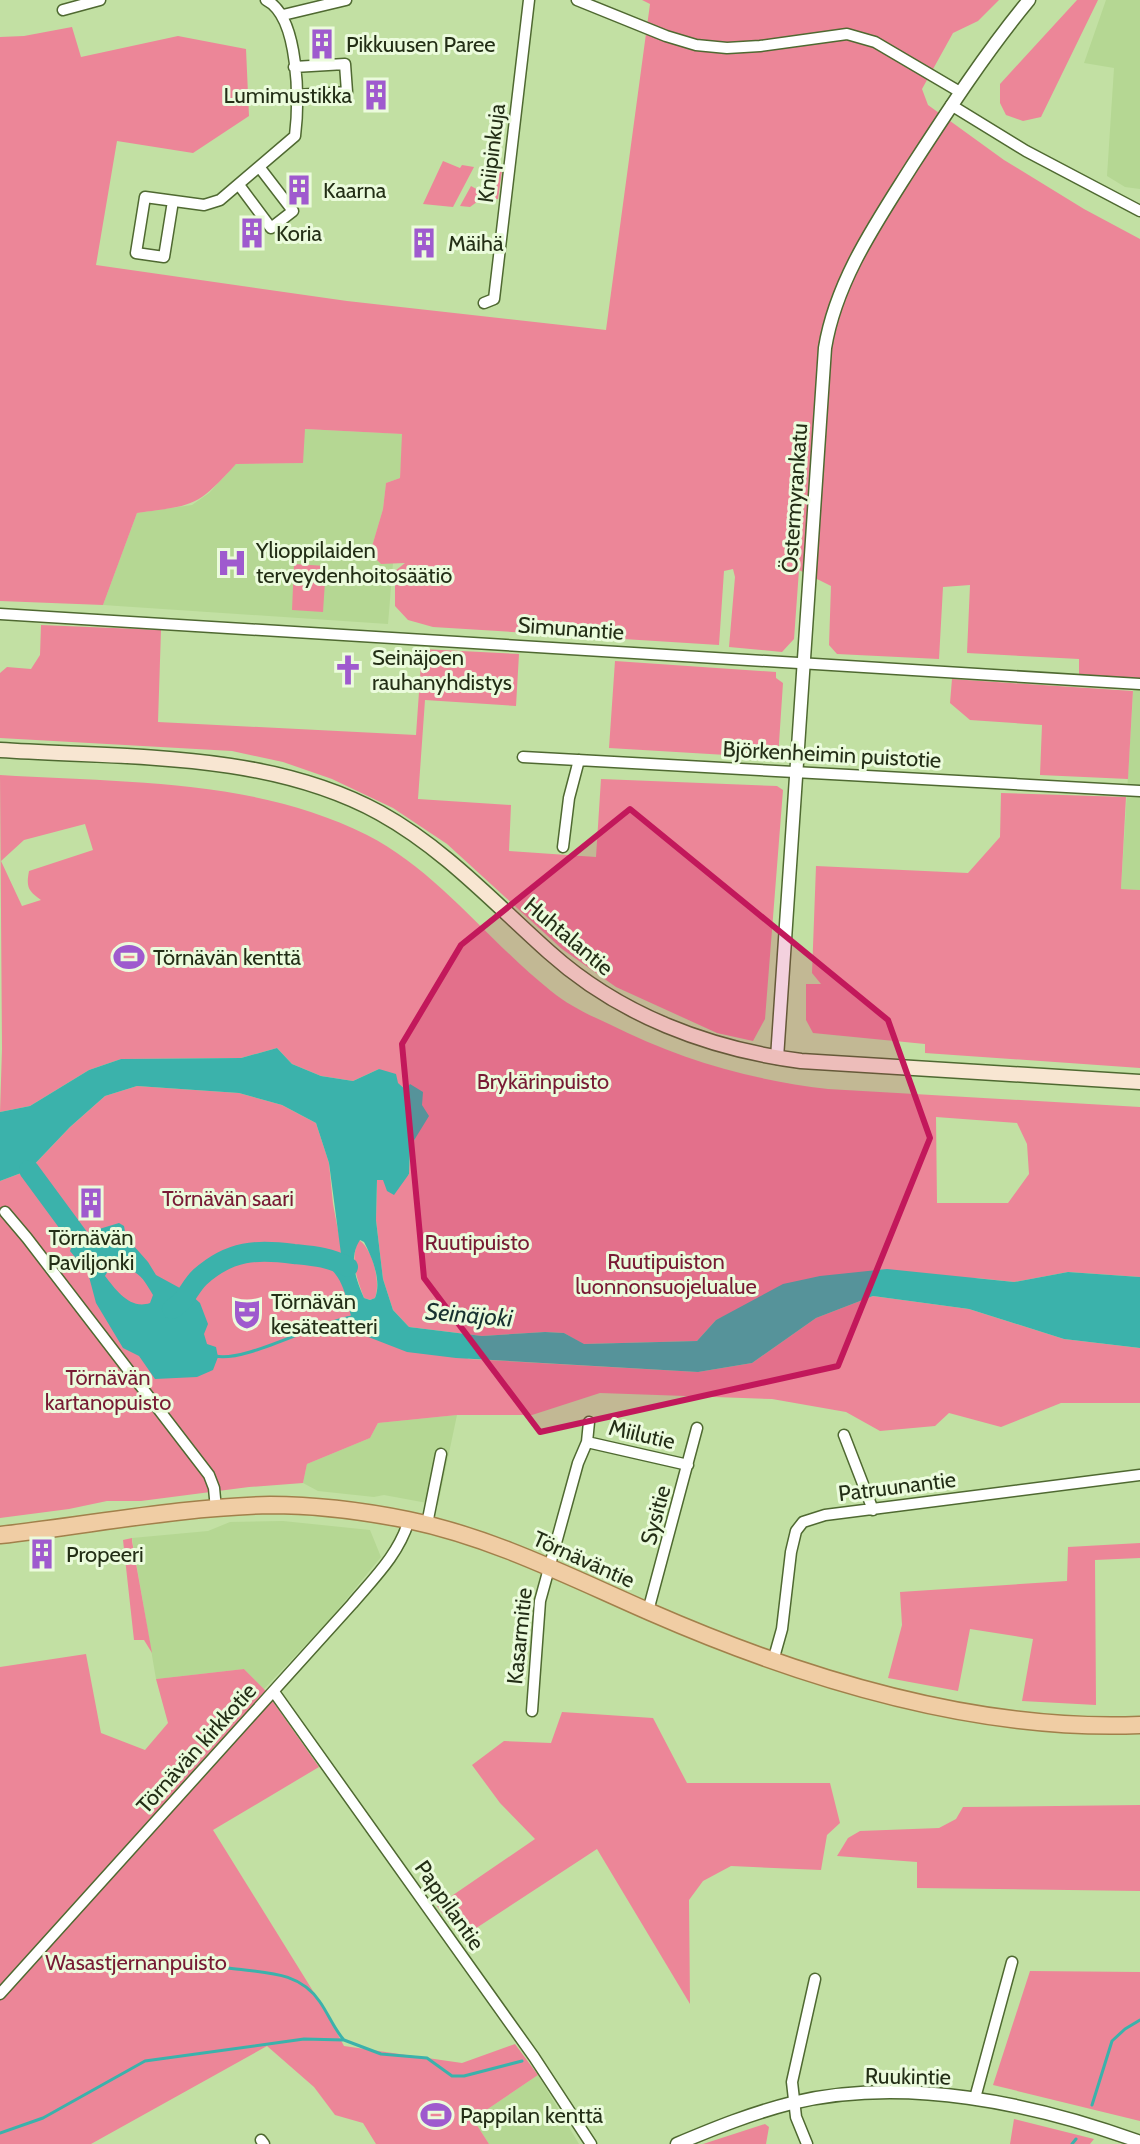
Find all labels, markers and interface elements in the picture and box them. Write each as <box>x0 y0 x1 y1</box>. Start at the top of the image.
building icon: Pikkuusen Paree <box>305 27 339 61</box>
place label: Pikkuusen Paree <box>346 31 496 58</box>
building icon: Lumimustikka <box>359 78 393 112</box>
place label: Lumimustikka <box>223 82 352 109</box>
street label: Kniipinkuja <box>472 101 511 204</box>
building icon: Kaarna <box>282 173 316 207</box>
place label: Kaarna <box>323 177 387 204</box>
building icon: Koria <box>235 216 269 250</box>
place label: Koria <box>276 220 322 247</box>
building icon: Mäihä <box>407 226 441 260</box>
place label: Mäihä <box>448 230 504 257</box>
street label: Östermyrankatu <box>776 422 813 574</box>
place label: Ylioppilaiden terveydenhoitosäätiö <box>255 537 452 589</box>
hospital icon: Ylioppilaiden terveydenhoitosäätiö <box>215 546 249 580</box>
street label: Simunantie <box>517 611 625 646</box>
place label: Seinäjoen rauhanyhdistys <box>372 644 512 696</box>
church icon: Seinäjoen rauhanyhdistys <box>331 653 365 687</box>
street label: Björkenheimin puistotie <box>722 735 942 774</box>
street label: Huhtalantie <box>519 891 619 981</box>
sports icon: Törnävän kenttä <box>112 940 146 974</box>
place label: Törnävän kenttä <box>153 944 302 971</box>
park label: Brykärinpuisto <box>477 1068 609 1095</box>
park label: Törnävän saari <box>162 1185 294 1212</box>
building icon: Törnävän Paviljonki <box>74 1186 108 1220</box>
place label: Törnävän Paviljonki <box>48 1224 134 1276</box>
park label: Ruutipuisto <box>424 1229 530 1256</box>
park label: Ruutipuiston luonnonsuojelualue <box>575 1248 757 1300</box>
place label: Törnävän kesäteatteri <box>271 1288 378 1340</box>
water label: Seinäjoki <box>424 1296 515 1333</box>
theatre icon: Törnävän kesäteatteri <box>230 1297 264 1331</box>
park label: Törnävän kartanopuisto <box>45 1364 171 1416</box>
street label: Miilutie <box>606 1414 678 1455</box>
street label: Patruunantie <box>837 1466 957 1507</box>
street label: Sysitie <box>635 1482 676 1548</box>
street label: Törnäväntie <box>529 1525 639 1594</box>
building icon: Propeeri <box>25 1537 59 1571</box>
place label: Propeeri <box>66 1541 144 1568</box>
street label: Kasarmitie <box>501 1586 538 1686</box>
street label: Törnävän kirkkotie <box>131 1678 262 1819</box>
street label: Pappilantie <box>409 1855 490 1955</box>
park label: Wasastjernanpuisto <box>45 1949 227 1976</box>
street label: Ruukintie <box>865 2062 951 2091</box>
sports icon: Pappilan kenttä <box>419 2098 453 2132</box>
place label: Pappilan kenttä <box>460 2102 604 2129</box>

